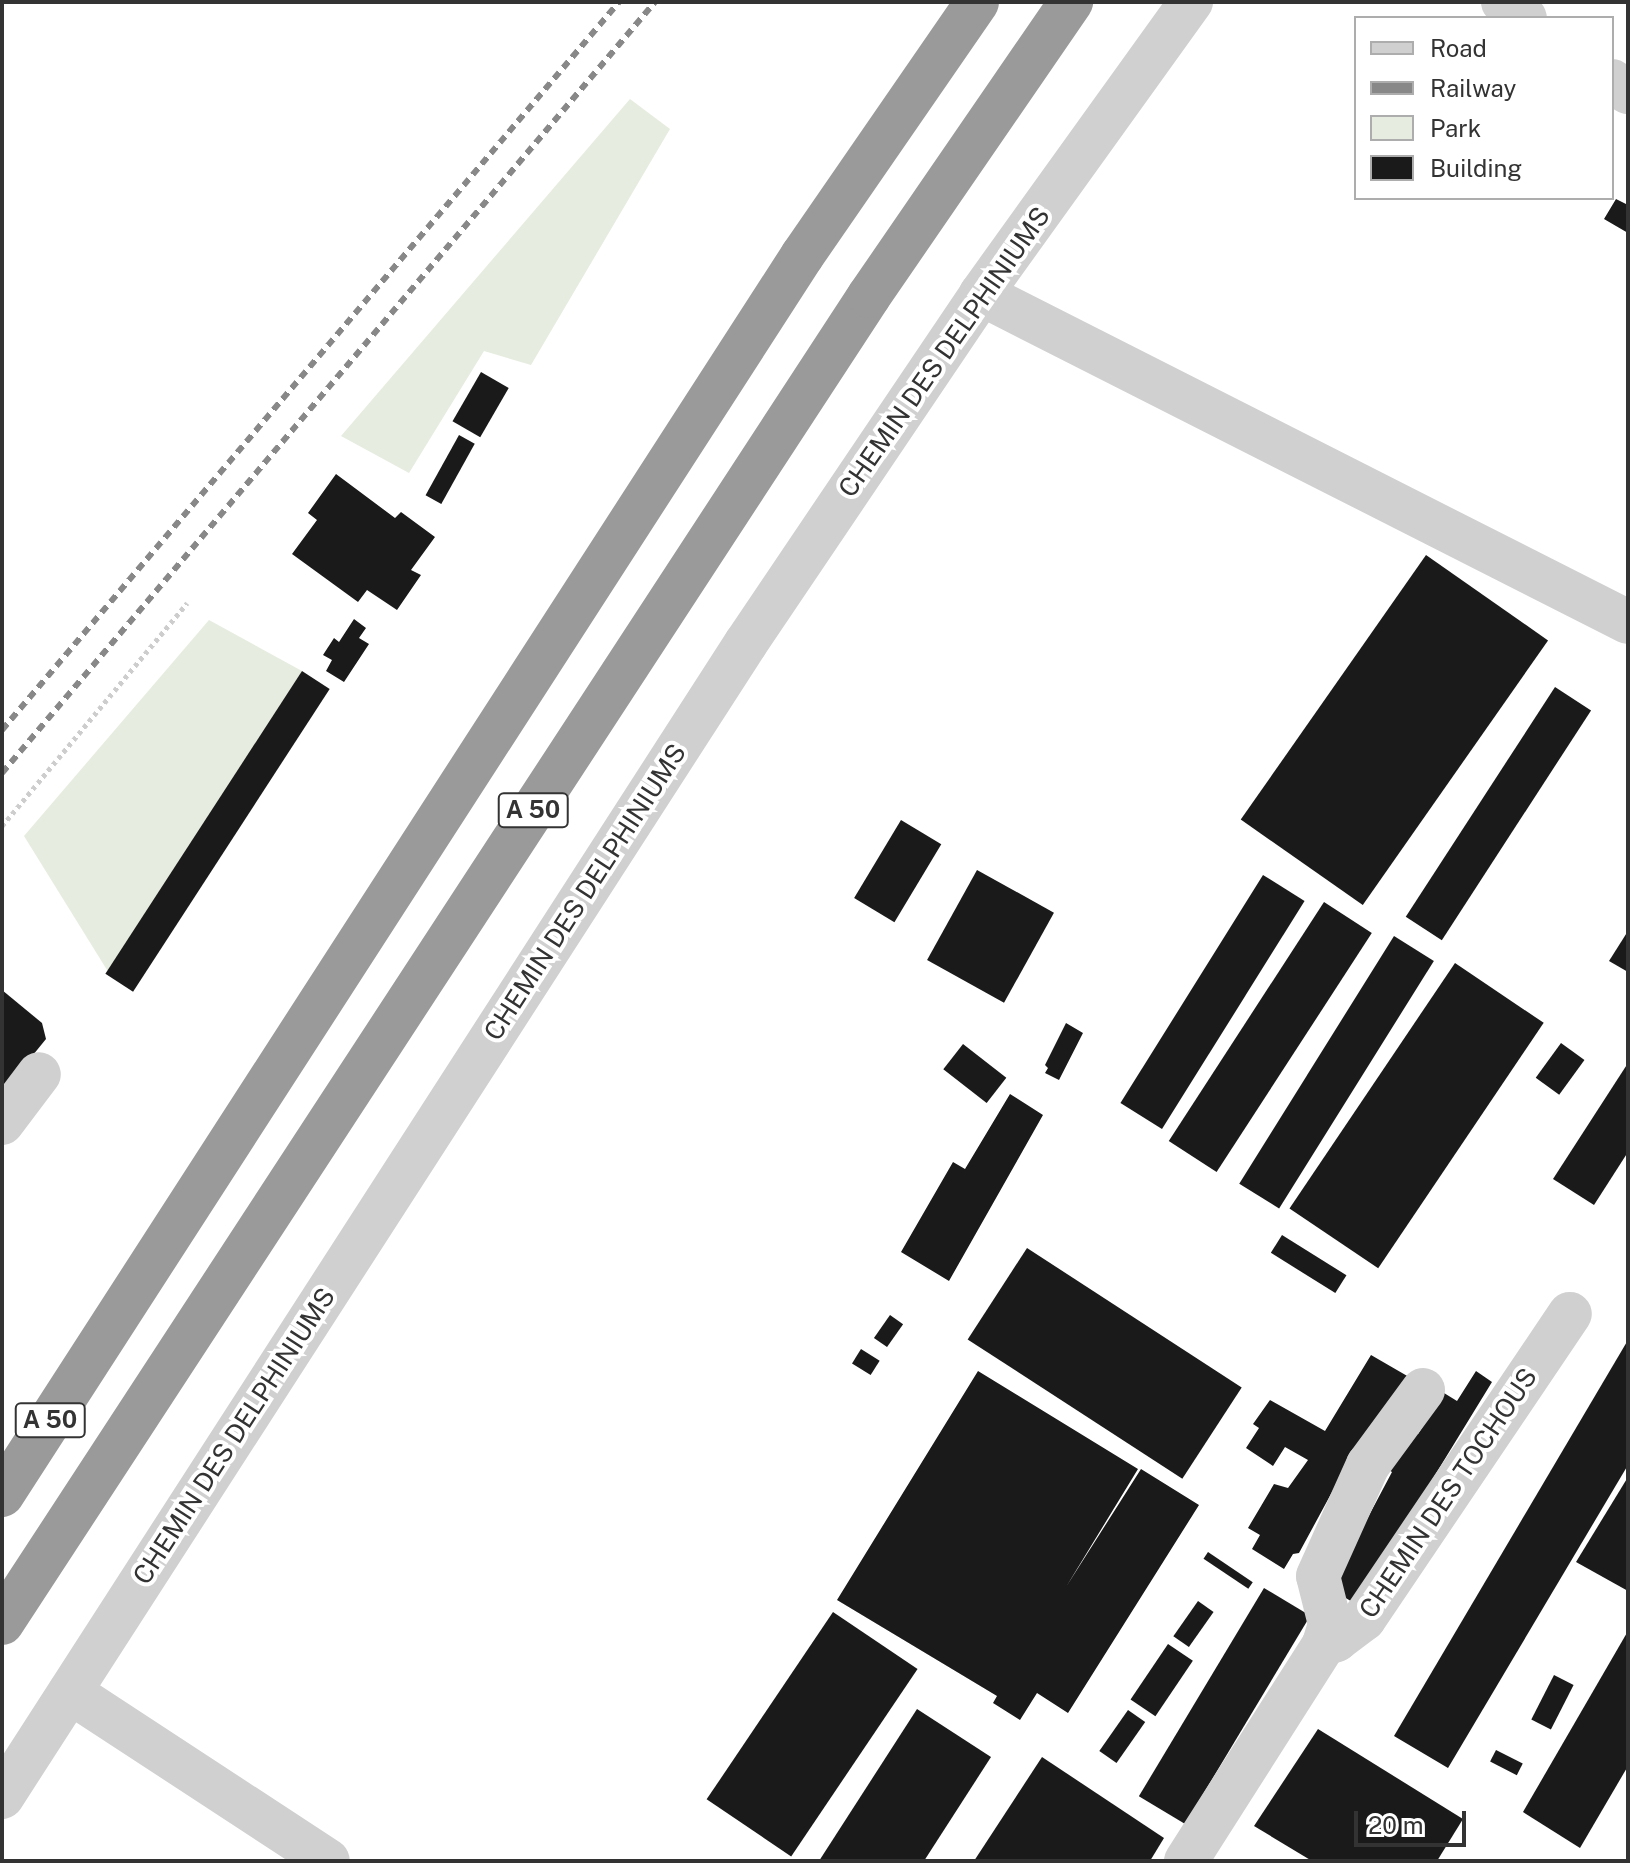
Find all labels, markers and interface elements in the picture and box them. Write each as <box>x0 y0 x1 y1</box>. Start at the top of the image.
legend <box>1354 16 1614 200</box>
text: Road <box>1430 34 1487 62</box>
text: Railway <box>1430 74 1516 102</box>
text: Park <box>1430 114 1481 142</box>
text: Building <box>1430 154 1522 182</box>
street label: CHEMIN DES DELPHINIUMS <box>832 201 1056 503</box>
street label: CHEMIN DES DELPHINIUMS <box>477 738 693 1046</box>
road number: A 50 <box>497 790 569 830</box>
street label: CHEMIN DES DELPHINIUMS <box>126 1282 342 1590</box>
street label: CHEMIN DES TOCHOUS <box>1353 1362 1543 1624</box>
road number: A 50 <box>14 1400 86 1440</box>
scale bar <box>1358 1795 1470 1845</box>
text: 20 m <box>1368 1811 1424 1839</box>

